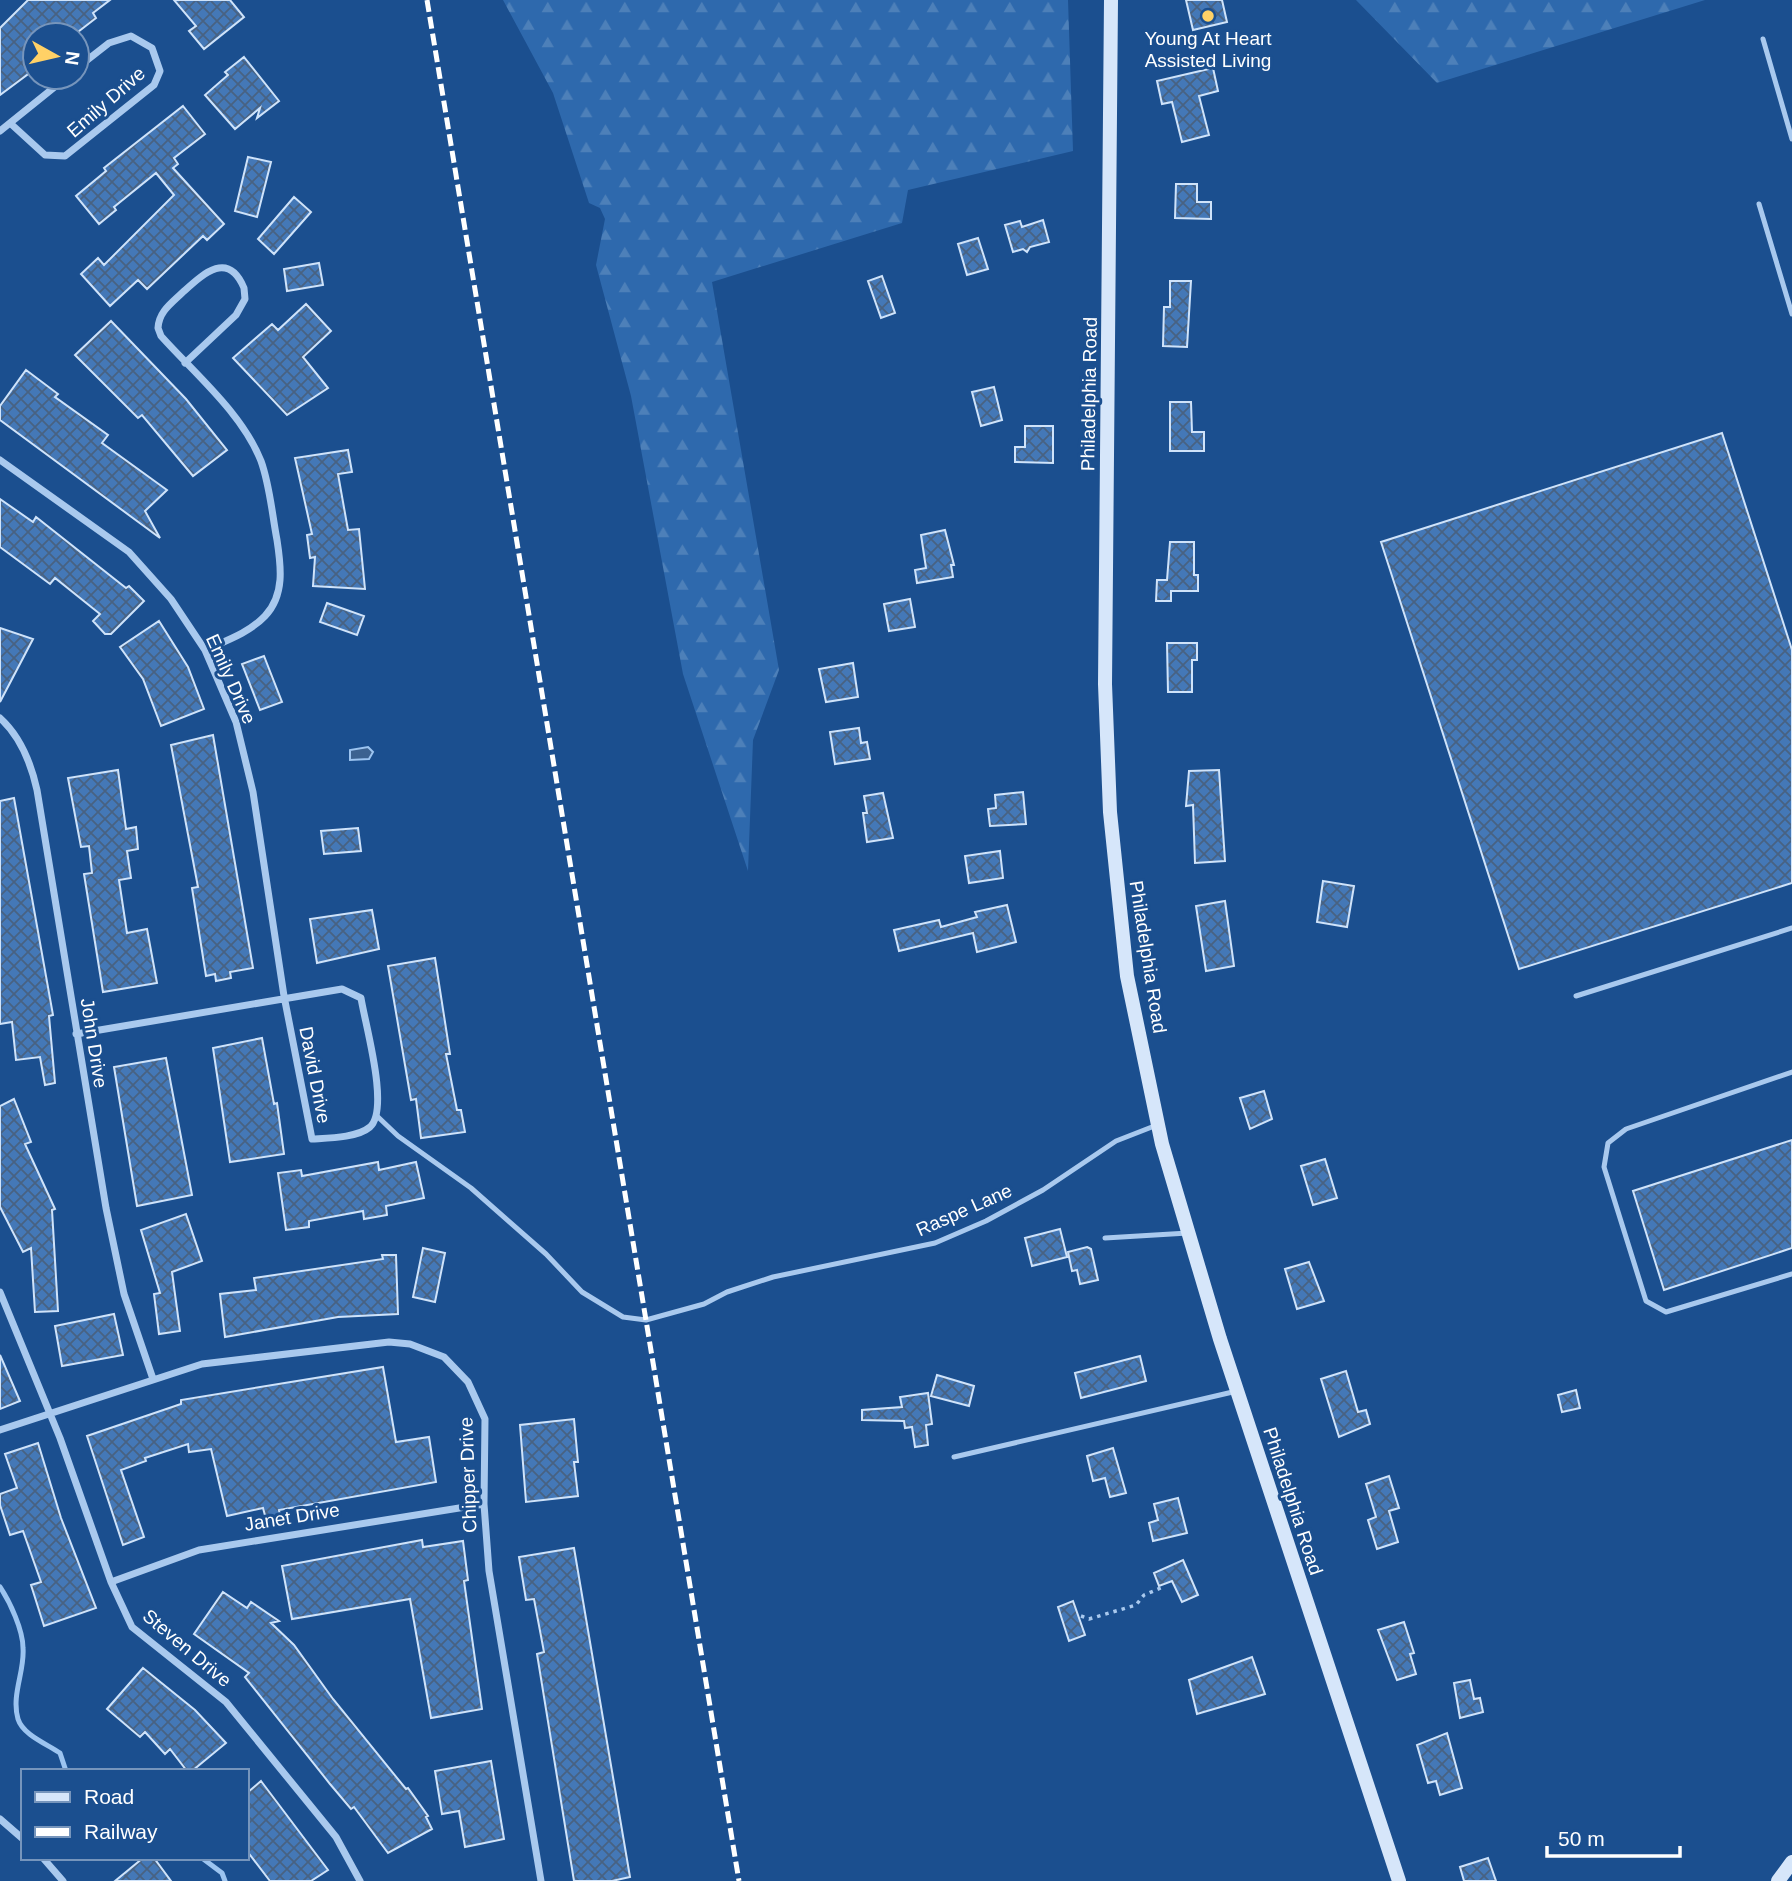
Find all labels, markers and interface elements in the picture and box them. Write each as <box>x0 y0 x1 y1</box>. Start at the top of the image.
marker: Young At Heart Assisted Living <box>1200 8 1216 24</box>
north arrow <box>21 21 91 91</box>
place label: Young At Heart Assisted Living <box>1144 28 1272 71</box>
text: N <box>61 50 84 67</box>
street label: Emily Drive <box>63 63 149 141</box>
street label: Philadelphia Road <box>1077 317 1101 471</box>
street label: Emily Drive <box>202 631 260 727</box>
street label: Philadelphia Road <box>1126 879 1170 1035</box>
street label: John Drive <box>77 997 111 1089</box>
street label: David Drive <box>295 1025 335 1125</box>
street label: Raspe Lane <box>913 1180 1015 1240</box>
street label: Chipper Drive <box>455 1417 481 1533</box>
street label: Philadelphia Road <box>1259 1424 1327 1578</box>
street label: Janet Drive <box>243 1499 341 1535</box>
street label: Steven Drive <box>139 1605 235 1691</box>
legend <box>21 1769 248 1860</box>
text: Road <box>84 1785 134 1808</box>
scale bar <box>1547 1814 1680 1858</box>
text: Railway <box>84 1820 158 1843</box>
text: 50 m <box>1558 1827 1605 1850</box>

